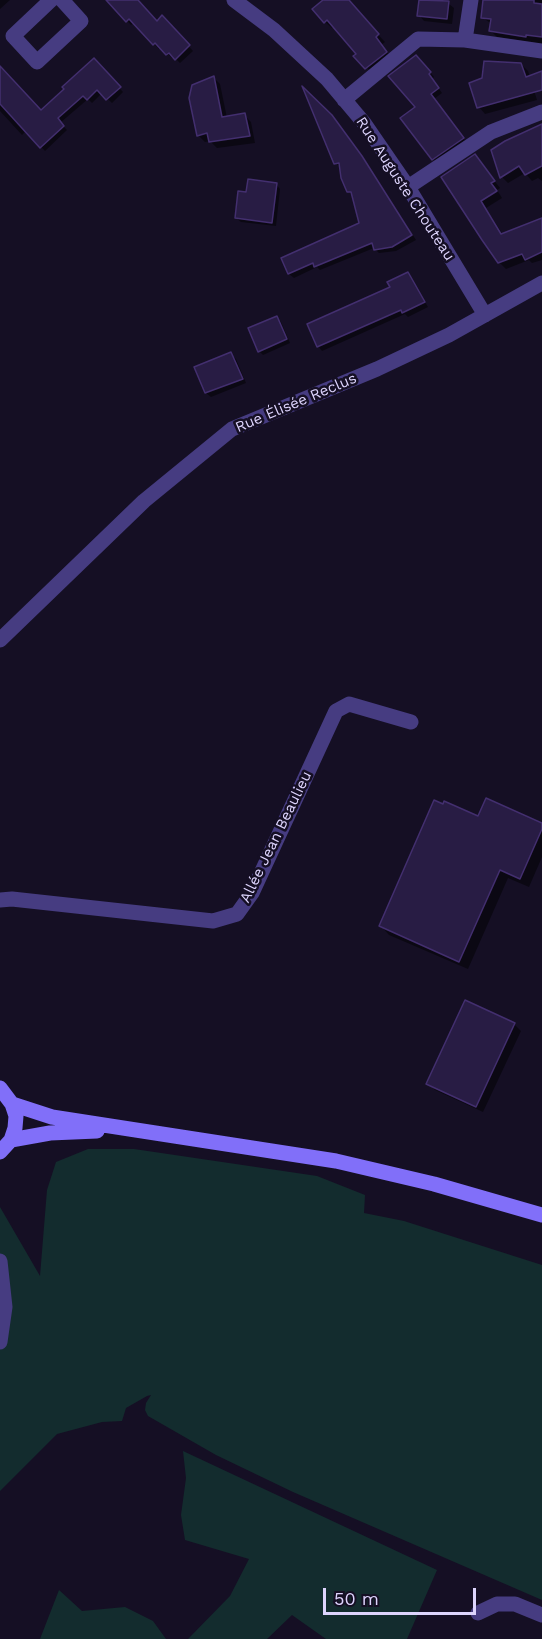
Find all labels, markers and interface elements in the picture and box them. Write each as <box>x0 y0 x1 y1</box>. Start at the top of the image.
street label: Rue Auguste Chouteau <box>352 114 458 264</box>
street label: Rue Élisée Reclus <box>233 369 359 437</box>
street label: Allée Jean Beaulieu <box>236 768 316 906</box>
scale bar <box>326 1576 479 1614</box>
text: 50 m <box>334 1588 379 1609</box>

